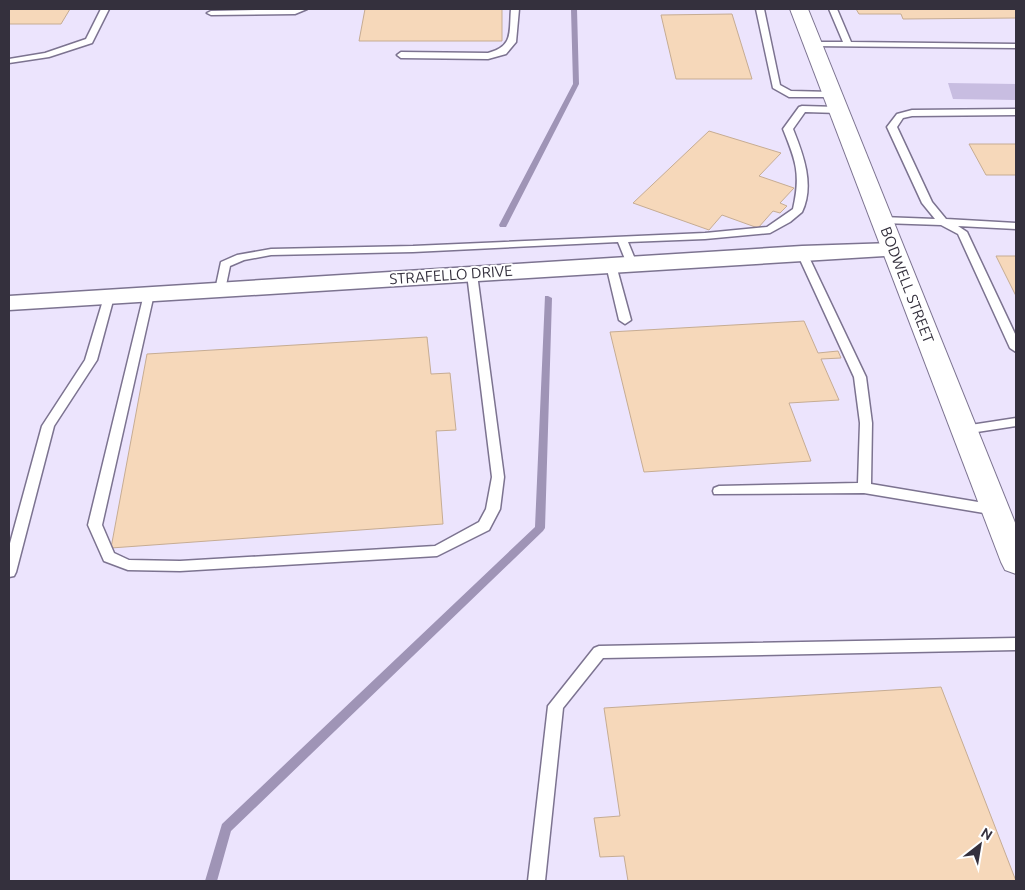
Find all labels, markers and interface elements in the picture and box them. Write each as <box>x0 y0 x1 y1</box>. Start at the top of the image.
street label: BODWELL STREET <box>877 224 938 346</box>
street label: STRAFELLO DRIVE <box>389 262 513 287</box>
north arrow <box>955 820 1005 870</box>
text: N <box>978 824 995 843</box>

